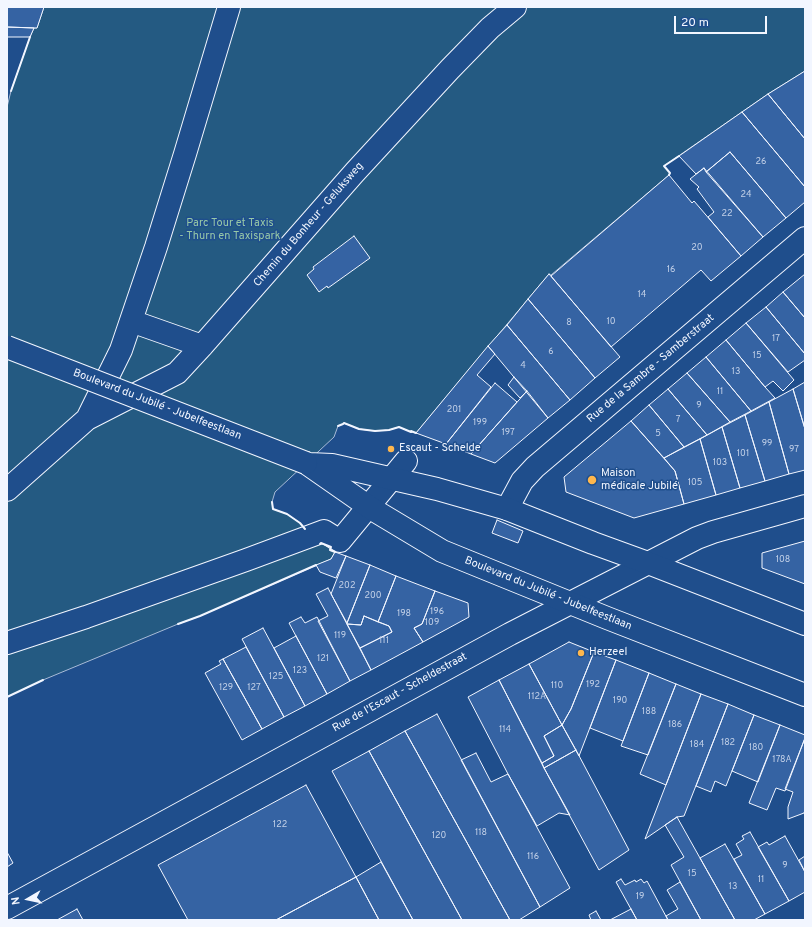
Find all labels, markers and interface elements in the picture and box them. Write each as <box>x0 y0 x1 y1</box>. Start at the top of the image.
scale bar <box>676 8 769 34</box>
text: 20 m <box>681 15 709 31</box>
house number: 26 <box>756 157 766 167</box>
street label: Chemin du Bonheur - Geluksweg <box>251 160 367 290</box>
house number: 24 <box>740 190 752 200</box>
house number: 22 <box>721 209 733 219</box>
park label: Parc Tour et Taxis - Thurn en Taxispark <box>179 217 281 243</box>
house number: 20 <box>691 243 703 253</box>
house number: 16 <box>667 265 675 275</box>
house number: 14 <box>638 290 646 300</box>
street label: Rue de la Sambre - Samberstraat <box>585 312 717 426</box>
house number: 10 <box>606 317 616 327</box>
house number: 8 <box>566 318 572 328</box>
house number: 17 <box>772 334 780 344</box>
house number: 6 <box>548 347 554 357</box>
house number: 15 <box>753 351 761 361</box>
house number: 4 <box>520 361 526 371</box>
street label: Boulevard du Jubilé - Jubelfeestlaan <box>71 367 243 443</box>
house number: 13 <box>732 367 740 377</box>
house number: 11 <box>717 387 723 397</box>
house number: 9 <box>696 401 702 411</box>
house number: 201 <box>447 405 461 415</box>
house number: 7 <box>676 415 680 425</box>
house number: 199 <box>473 418 487 428</box>
house number: 197 <box>501 428 515 438</box>
house number: 5 <box>655 429 661 439</box>
house number: 99 <box>762 439 772 449</box>
place label: Escaut - Schelde <box>399 442 481 456</box>
marker: Escaut - Schelde <box>386 444 396 454</box>
house number: 97 <box>789 445 799 455</box>
house number: 101 <box>737 449 749 459</box>
house number: 103 <box>713 458 727 468</box>
place label: Maison médicale Jubilé <box>601 467 678 493</box>
marker: Maison médicale Jubilé <box>586 474 598 486</box>
house number: 105 <box>688 478 702 488</box>
street label: Boulevard du Jubilé - Jubelfeestlaan <box>462 554 634 634</box>
house number: 108 <box>776 555 790 565</box>
house number: 202 <box>339 581 355 591</box>
house number: 200 <box>365 591 381 601</box>
house number: 196 <box>430 607 444 617</box>
house number: 198 <box>397 609 411 619</box>
house number: 109 <box>425 618 439 628</box>
house number: 119 <box>334 631 346 641</box>
house number: 111 <box>379 636 389 646</box>
place label: Herzeel <box>589 646 627 660</box>
marker: Herzeel <box>576 648 586 658</box>
street label: Rue de l'Escaut - Scheldestraat <box>330 650 470 736</box>
house number: 121 <box>317 654 329 664</box>
house number: 123 <box>293 666 307 676</box>
house number: 125 <box>269 672 283 682</box>
house number: 192 <box>586 680 600 690</box>
house number: 110 <box>551 681 563 691</box>
house number: 129 <box>219 683 233 693</box>
house number: 127 <box>247 683 261 693</box>
house number: 112A <box>528 692 546 702</box>
house number: 190 <box>613 696 627 706</box>
house number: 188 <box>642 707 656 717</box>
house number: 186 <box>668 720 682 730</box>
house number: 114 <box>499 725 511 735</box>
house number: 182 <box>721 738 735 748</box>
house number: 184 <box>690 740 704 750</box>
house number: 180 <box>749 743 763 753</box>
house number: 178A <box>772 755 792 765</box>
house number: 122 <box>273 820 287 830</box>
house number: 118 <box>475 828 487 838</box>
house number: 120 <box>432 831 446 841</box>
house number: 116 <box>527 852 539 862</box>
house number: 9 <box>782 861 788 871</box>
house number: 15 <box>688 869 696 879</box>
house number: 11 <box>758 875 764 885</box>
north arrow <box>8 879 48 919</box>
house number: 13 <box>729 882 737 892</box>
house number: 19 <box>636 892 644 902</box>
text: N <box>9 896 24 906</box>

